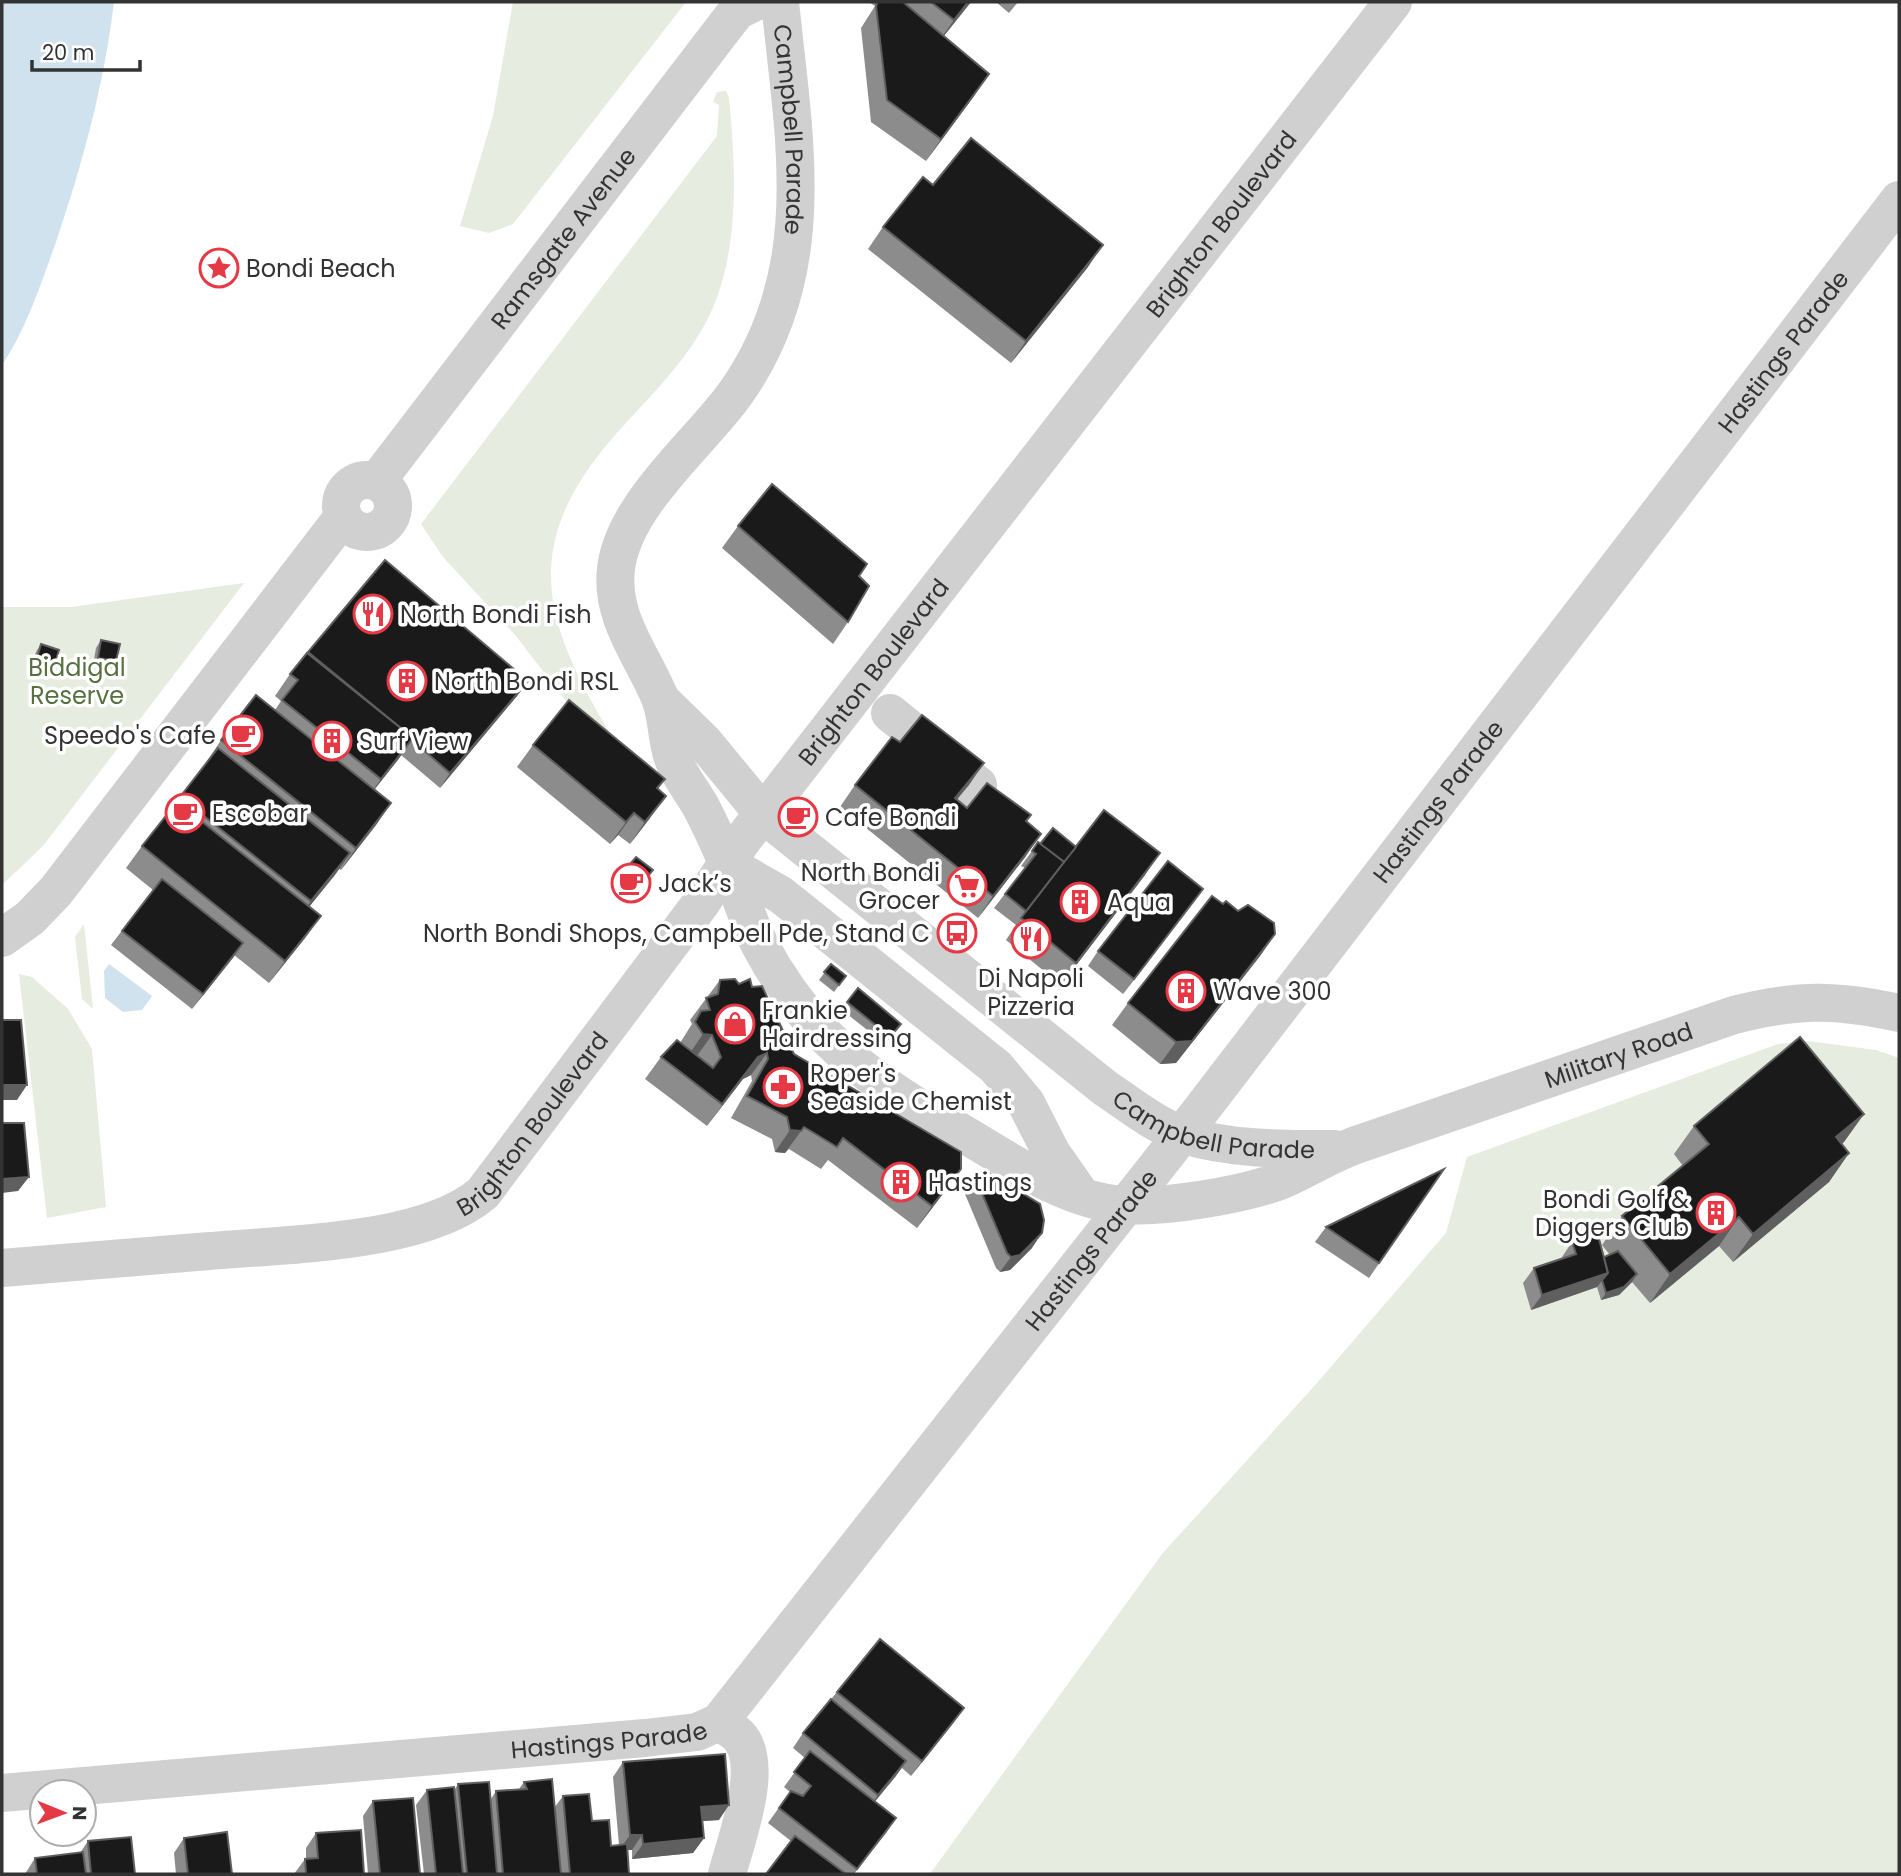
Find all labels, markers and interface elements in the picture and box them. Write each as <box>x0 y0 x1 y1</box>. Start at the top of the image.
street label: Campbell Parade <box>766 23 812 236</box>
scale bar <box>32 28 140 72</box>
text: 20 m <box>42 38 95 67</box>
street label: Brighton Boulevard <box>1138 124 1304 324</box>
street label: Ramsgate Avenue <box>483 140 643 336</box>
place icon: Bondi Beach <box>198 247 240 289</box>
place label: Bondi Beach <box>246 252 396 285</box>
street label: Hastings Parade <box>1710 263 1856 440</box>
street label: Brighton Boulevard <box>790 571 956 772</box>
restaurant icon: North Bondi Fish <box>352 593 394 635</box>
place label: North Bondi Fish <box>400 598 592 631</box>
park label: Biddigal Reserve <box>28 651 126 712</box>
building icon: North Bondi RSL <box>386 660 428 702</box>
place label: North Bondi RSL <box>434 665 619 698</box>
street label: Hastings Parade <box>1365 713 1511 889</box>
cafe icon: Speedo's Cafe <box>222 714 264 756</box>
place label: Speedo's Cafe <box>44 719 216 752</box>
building icon: Surf View <box>311 720 353 762</box>
place label: Surf View <box>359 725 469 758</box>
cafe icon: Escobar <box>164 792 206 834</box>
cafe icon: Cafe Bondi <box>777 796 819 838</box>
place label: Escobar <box>212 797 308 830</box>
place label: Cafe Bondi <box>825 801 957 834</box>
place label: North Bondi Grocer <box>801 856 940 917</box>
cafe icon: Jack’s <box>610 862 652 904</box>
supermarket icon: North Bondi Grocer <box>946 865 988 907</box>
place label: Jack’s <box>658 867 732 900</box>
building icon: Aqua <box>1059 881 1101 923</box>
place label: Aqua <box>1107 886 1171 919</box>
bus stop icon: North Bondi Shops, Campbell Pde, Stand C <box>936 912 978 954</box>
place label: North Bondi Shops, Campbell Pde, Stand C <box>423 917 930 950</box>
restaurant icon: Di Napoli Pizzeria <box>1010 918 1052 960</box>
place label: Di Napoli Pizzeria <box>978 962 1084 1023</box>
building icon: Wave 300 <box>1165 970 1207 1012</box>
place label: Wave 300 <box>1213 975 1332 1008</box>
place label: Frankie Hairdressing <box>762 994 912 1055</box>
shop icon: Frankie Hairdressing <box>714 1003 756 1045</box>
street label: Military Road <box>1540 1014 1697 1096</box>
street label: Brighton Boulevard <box>450 1024 615 1224</box>
place label: Roper's Seaside Chemist <box>810 1057 1012 1118</box>
pharmacy icon: Roper's Seaside Chemist <box>762 1066 804 1108</box>
street label: Campbell Parade <box>1106 1082 1315 1166</box>
building icon: Hastings <box>880 1161 922 1203</box>
street label: Hastings Parade <box>1017 1162 1165 1337</box>
place label: Hastings <box>928 1166 1032 1199</box>
place label: Bondi Golf & Diggers Club <box>1535 1183 1689 1244</box>
building icon: Bondi Golf & Diggers Club <box>1695 1192 1737 1234</box>
street label: Hastings Parade <box>509 1713 713 1766</box>
north arrow <box>28 1778 98 1848</box>
text: N <box>66 1806 93 1821</box>

